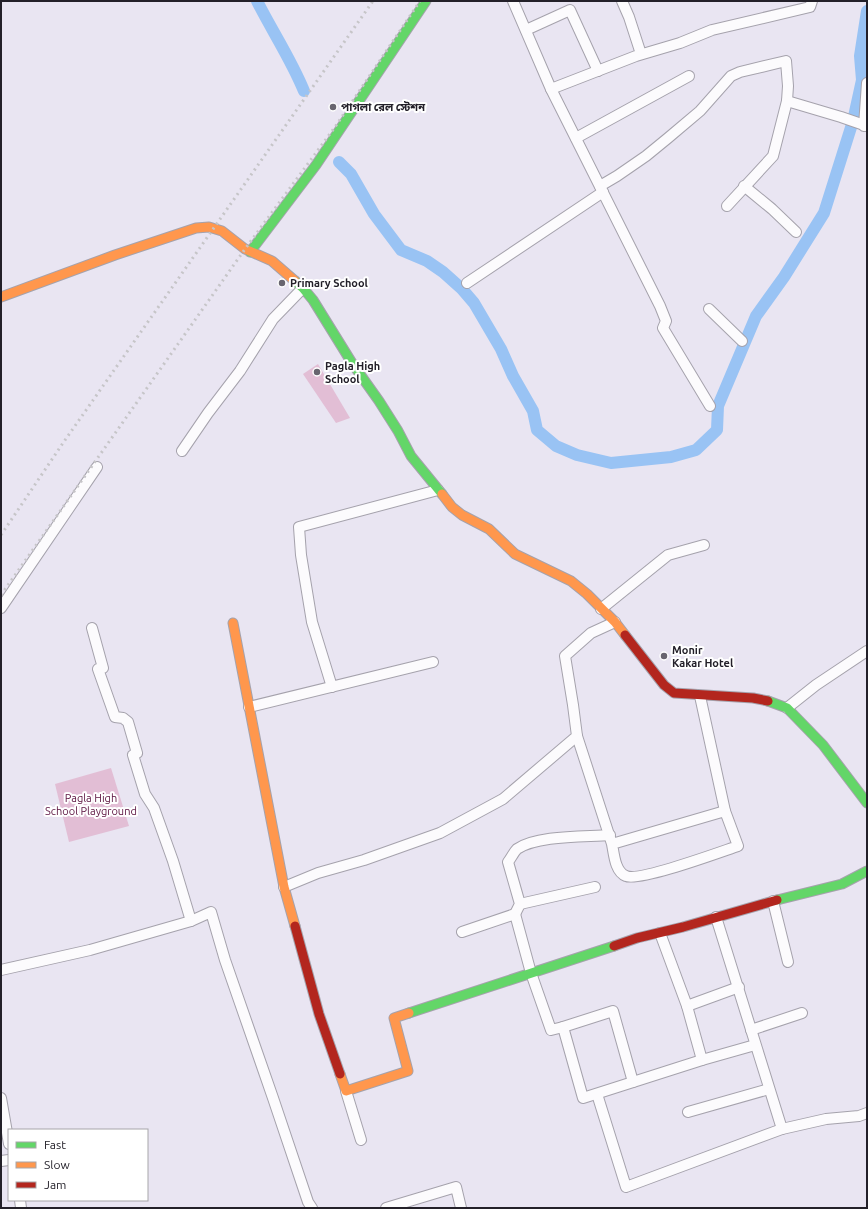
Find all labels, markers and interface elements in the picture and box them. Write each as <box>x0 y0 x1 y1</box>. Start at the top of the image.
place label: পাগলা রেল স্টেশন <box>341 101 425 113</box>
marker: পাগলা রেল স্টেশন <box>328 102 338 112</box>
place label: Primary School <box>290 277 369 289</box>
marker: Primary School <box>277 278 287 288</box>
place label: Pagla High School <box>325 360 380 385</box>
marker: Pagla High School <box>312 367 322 377</box>
place label: Monir Kakar Hotel <box>672 644 734 669</box>
marker: Monir Kakar Hotel <box>659 651 669 661</box>
park label: Pagla High School Playground <box>45 792 137 817</box>
legend <box>8 1129 148 1201</box>
text: Fast <box>44 1138 66 1151</box>
text: Slow <box>44 1158 70 1171</box>
text: Jam <box>44 1178 66 1191</box>

